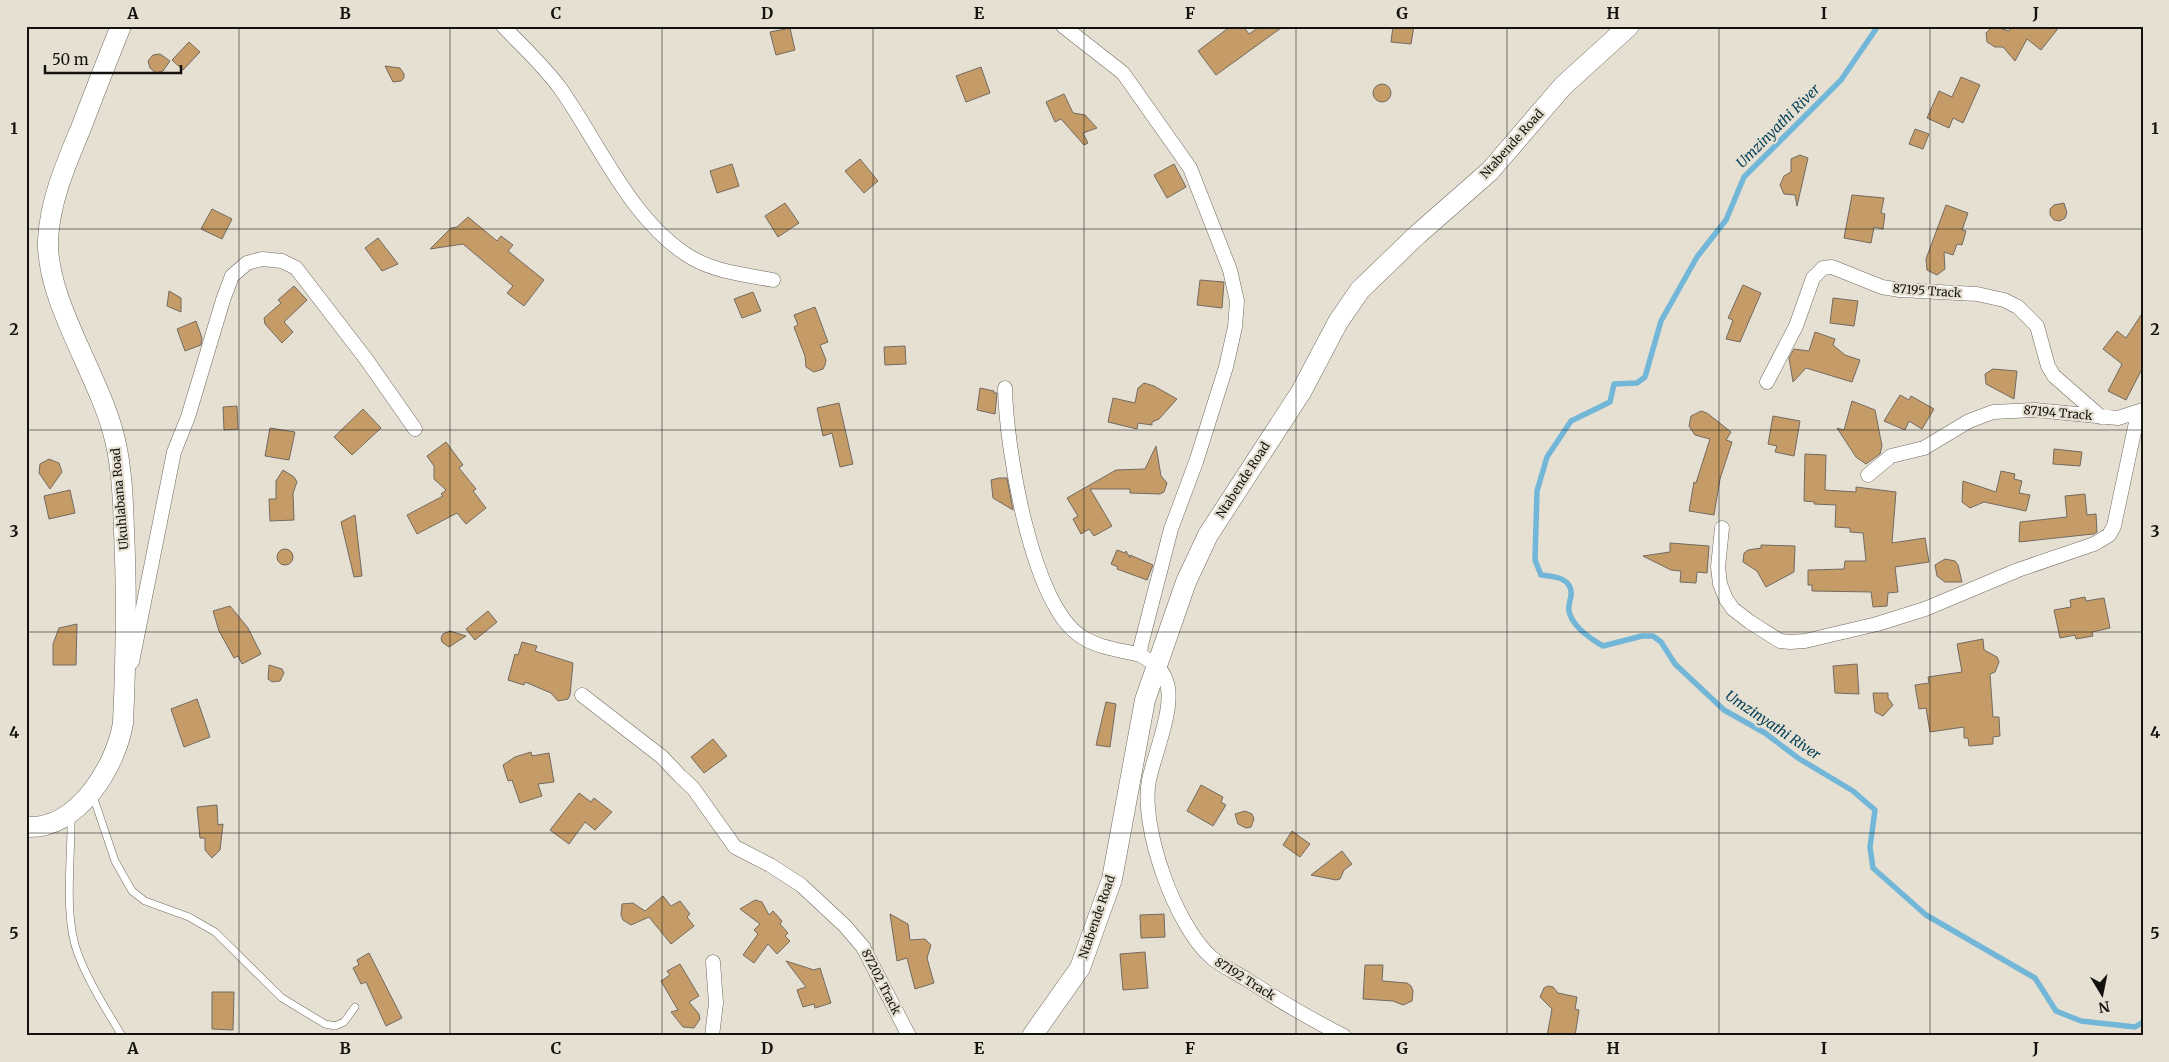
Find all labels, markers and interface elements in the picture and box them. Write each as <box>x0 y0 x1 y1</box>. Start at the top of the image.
text: A <box>126 3 139 23</box>
text: B <box>339 3 351 23</box>
text: C <box>551 3 561 23</box>
text: D <box>761 3 773 23</box>
text: E <box>974 3 985 23</box>
text: F <box>1185 3 1195 23</box>
text: G <box>1396 3 1408 23</box>
text: H <box>1606 3 1620 23</box>
text: I <box>1821 3 1827 23</box>
text: J <box>2032 3 2039 23</box>
scale bar <box>45 42 181 74</box>
text: 50 m <box>52 50 89 69</box>
water label: Umzinyathi River <box>1732 80 1824 172</box>
street label: Ntabende Road <box>1477 106 1546 181</box>
text: 1 <box>10 118 18 138</box>
text: 1 <box>2151 118 2159 138</box>
street label: 87195 Track <box>1892 281 1962 300</box>
text: 2 <box>9 319 19 339</box>
text: 2 <box>2150 319 2160 339</box>
street label: 87194 Track <box>2023 402 2093 423</box>
street label: Ntabende Road <box>1212 439 1273 521</box>
street label: Ukuhlabana Road <box>108 448 131 550</box>
text: 3 <box>9 521 19 541</box>
text: 3 <box>2150 521 2160 541</box>
water label: Umzinyathi River <box>1722 686 1824 764</box>
text: 4 <box>9 722 19 742</box>
text: 4 <box>2150 722 2160 742</box>
street label: Ntabende Road <box>1075 873 1118 961</box>
text: 5 <box>9 923 19 943</box>
text: 5 <box>2150 923 2160 943</box>
street label: 87202 Track <box>859 947 904 1017</box>
street label: 87192 Track <box>1212 954 1279 1003</box>
north arrow <box>2076 970 2126 1020</box>
text: N <box>2097 997 2111 1017</box>
text: A <box>126 1038 139 1058</box>
text: B <box>339 1038 351 1058</box>
text: C <box>551 1038 561 1058</box>
text: D <box>761 1038 773 1058</box>
text: E <box>974 1038 985 1058</box>
text: F <box>1185 1038 1195 1058</box>
text: G <box>1396 1038 1408 1058</box>
text: H <box>1606 1038 1620 1058</box>
text: I <box>1821 1038 1827 1058</box>
text: J <box>2032 1038 2039 1058</box>

